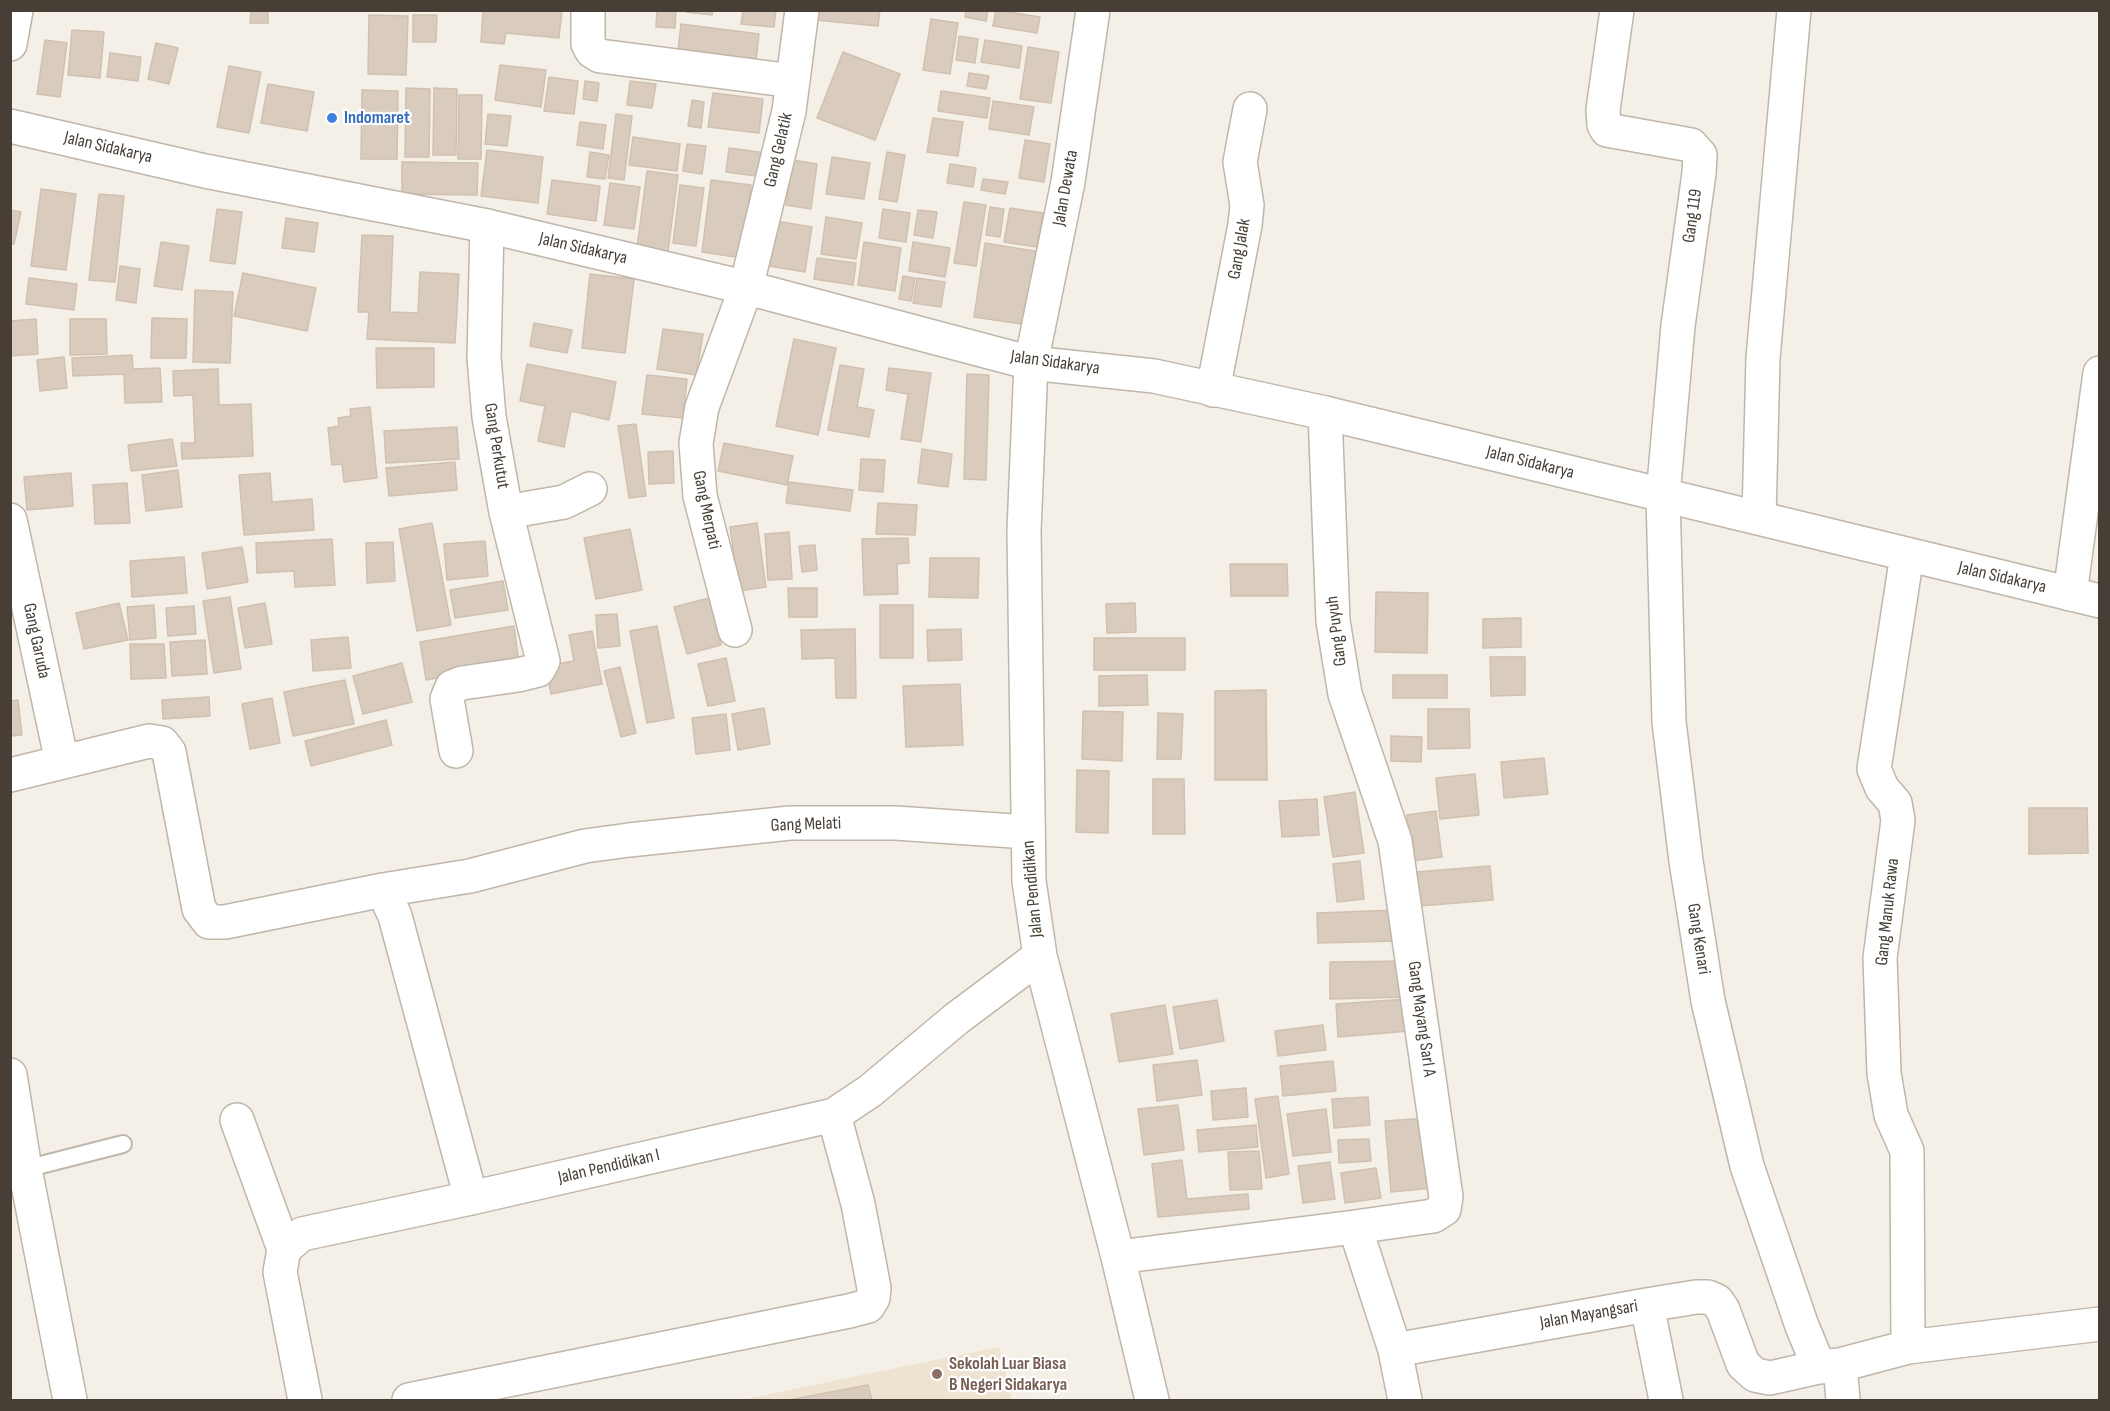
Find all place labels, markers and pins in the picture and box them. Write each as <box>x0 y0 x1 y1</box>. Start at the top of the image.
place label: Indomaret <box>344 107 410 129</box>
marker: Indomaret <box>325 111 339 125</box>
place label: Sekolah Luar Biasa B Negeri Sidakarya <box>949 1353 1067 1396</box>
marker: Sekolah Luar Biasa B Negeri Sidakarya <box>930 1367 944 1381</box>

